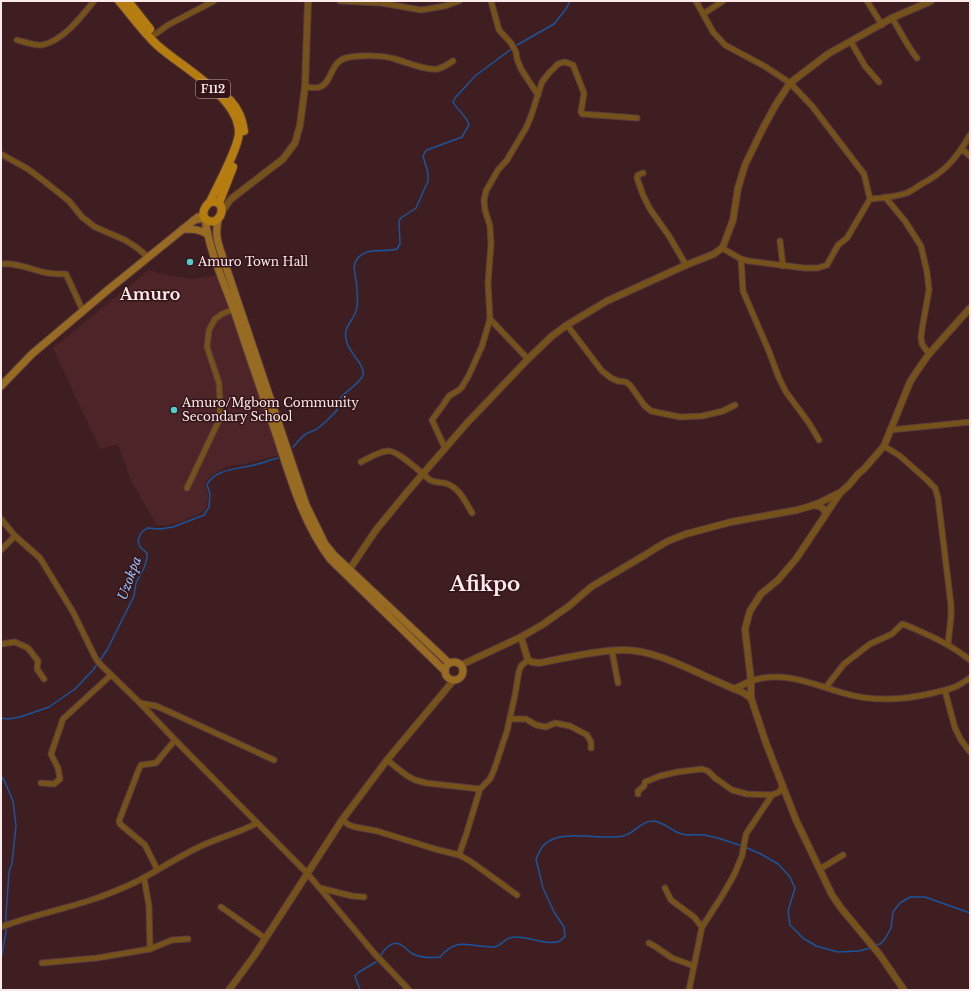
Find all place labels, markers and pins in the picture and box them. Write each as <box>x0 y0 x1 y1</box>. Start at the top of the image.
place label: Amuro Town Hall <box>197 254 308 269</box>
marker: Amuro Town Hall <box>185 257 195 267</box>
place label: Amuro/Mgbom Community Secondary School <box>181 395 359 424</box>
marker: Amuro/Mgbom Community Secondary School <box>169 405 179 415</box>

